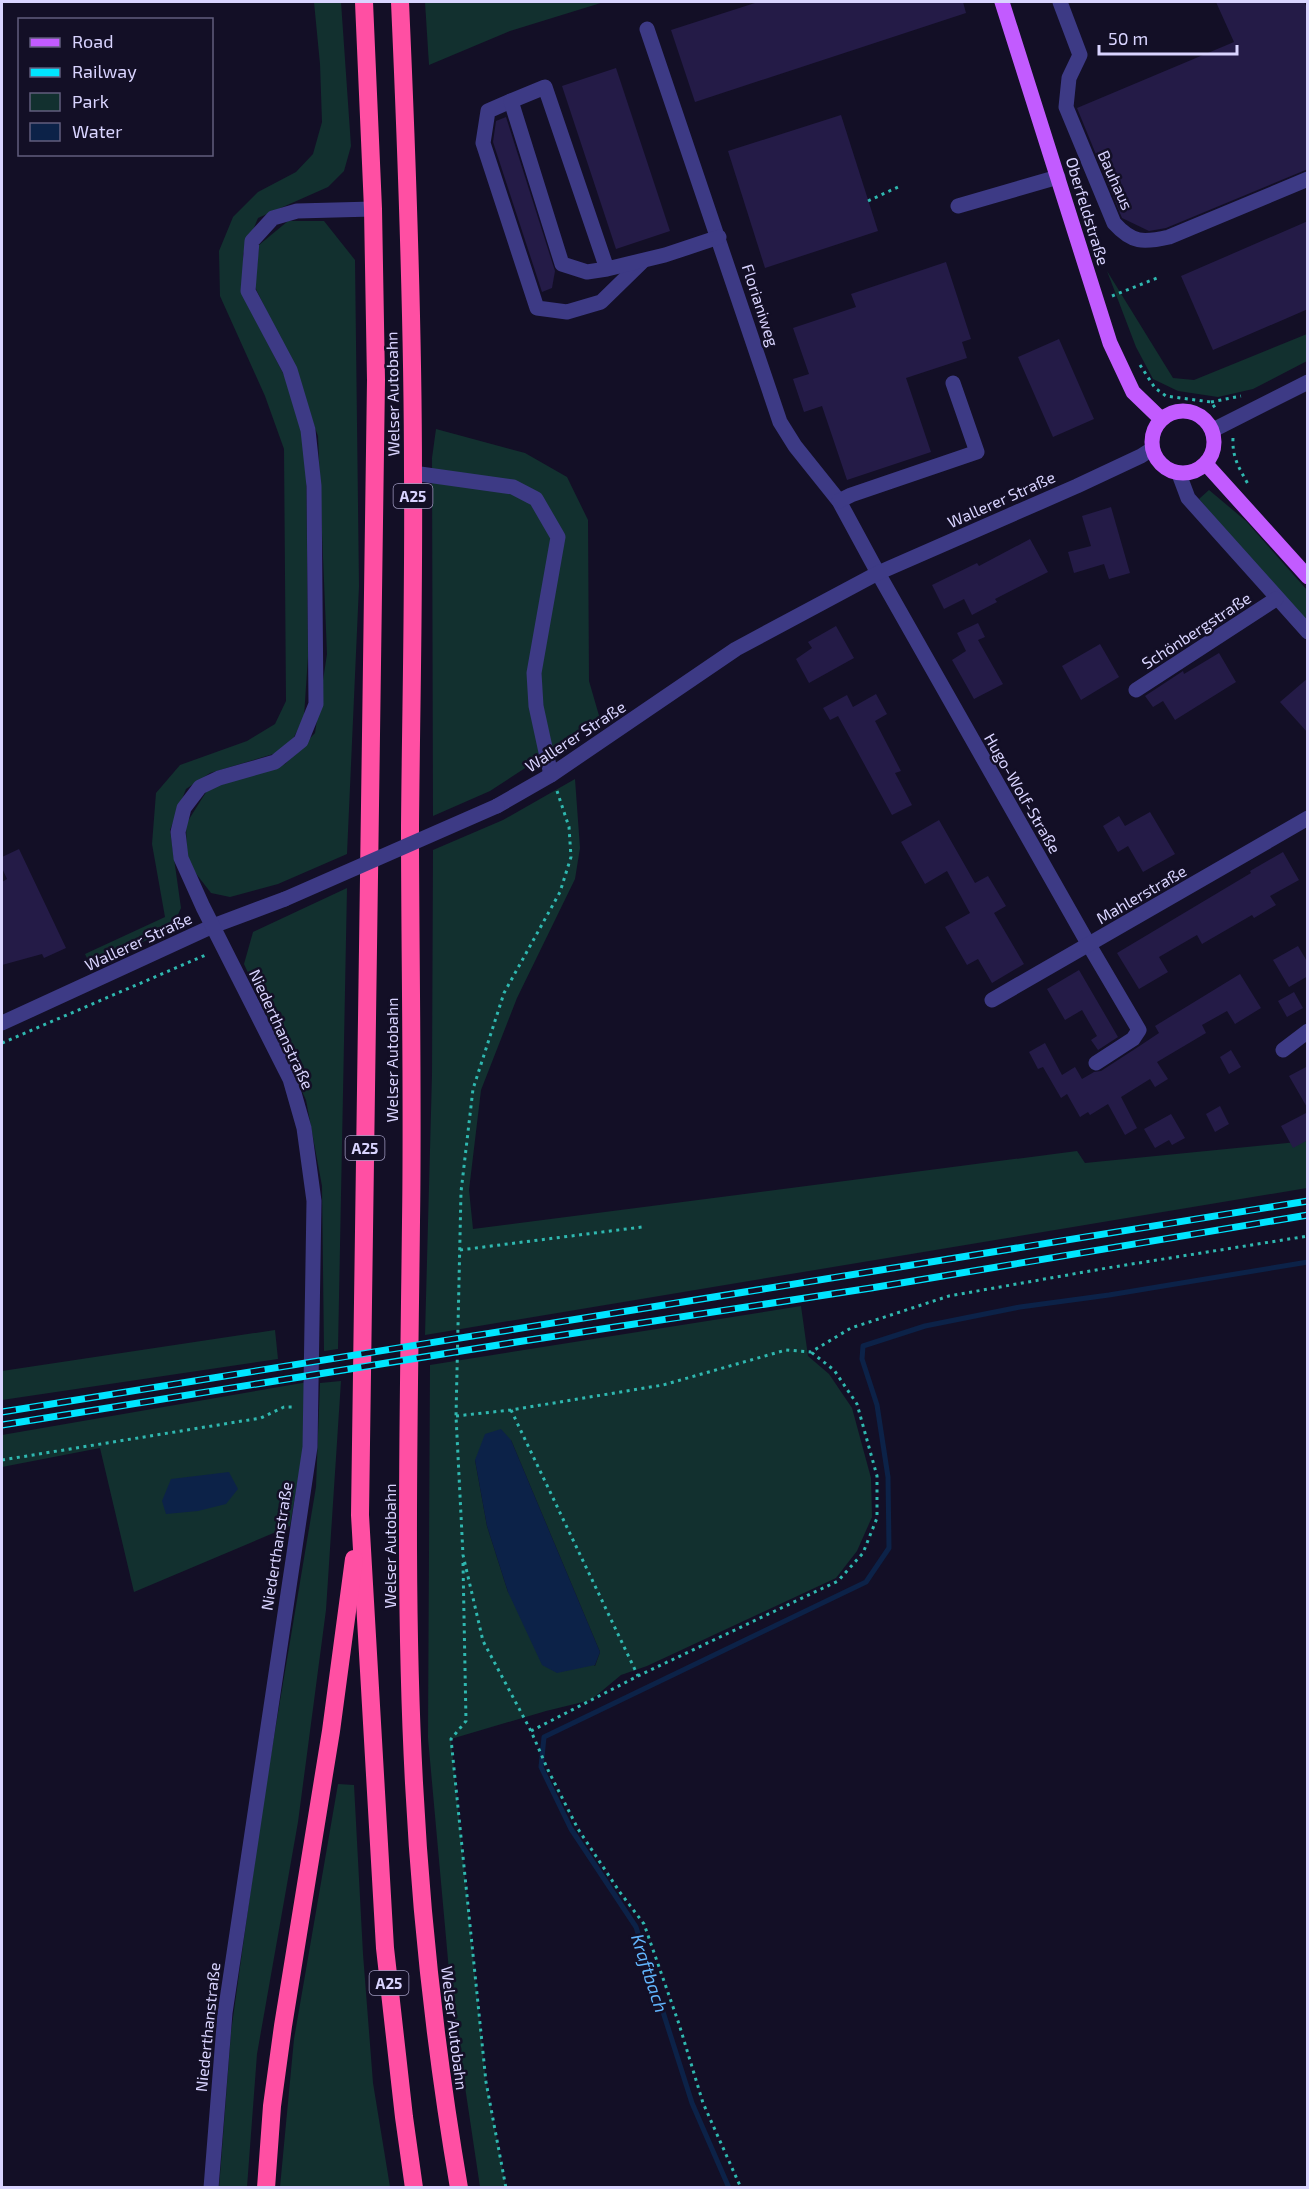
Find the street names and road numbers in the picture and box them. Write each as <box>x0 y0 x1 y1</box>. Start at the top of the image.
street label: Bauhaus <box>1094 147 1138 213</box>
street label: Oberfeldstraße <box>1063 155 1113 267</box>
street label: Florianiweg <box>739 261 783 349</box>
street label: Welser Autobahn <box>381 331 403 457</box>
street label: Wallerer Straße <box>944 467 1058 531</box>
road number: A25 <box>394 484 432 508</box>
street label: Schönbergstraße <box>1138 588 1254 672</box>
street label: Wallerer Straße <box>521 696 629 776</box>
street label: Hugo-Wolf-Straße <box>981 730 1065 856</box>
street label: Mahlerstraße <box>1093 861 1189 927</box>
street label: Wallerer Straße <box>81 908 195 974</box>
street label: Niederthanstraße <box>246 966 318 1092</box>
street label: Welser Autobahn <box>382 998 401 1122</box>
road number: A25 <box>346 1136 385 1160</box>
street label: Niederthanstraße <box>256 1480 296 1612</box>
street label: Welser Autobahn <box>380 1484 399 1608</box>
street label: Niederthanstraße <box>191 1961 223 2093</box>
street label: Welser Autobahn <box>438 1965 472 2091</box>
road number: A25 <box>370 1971 408 1995</box>

